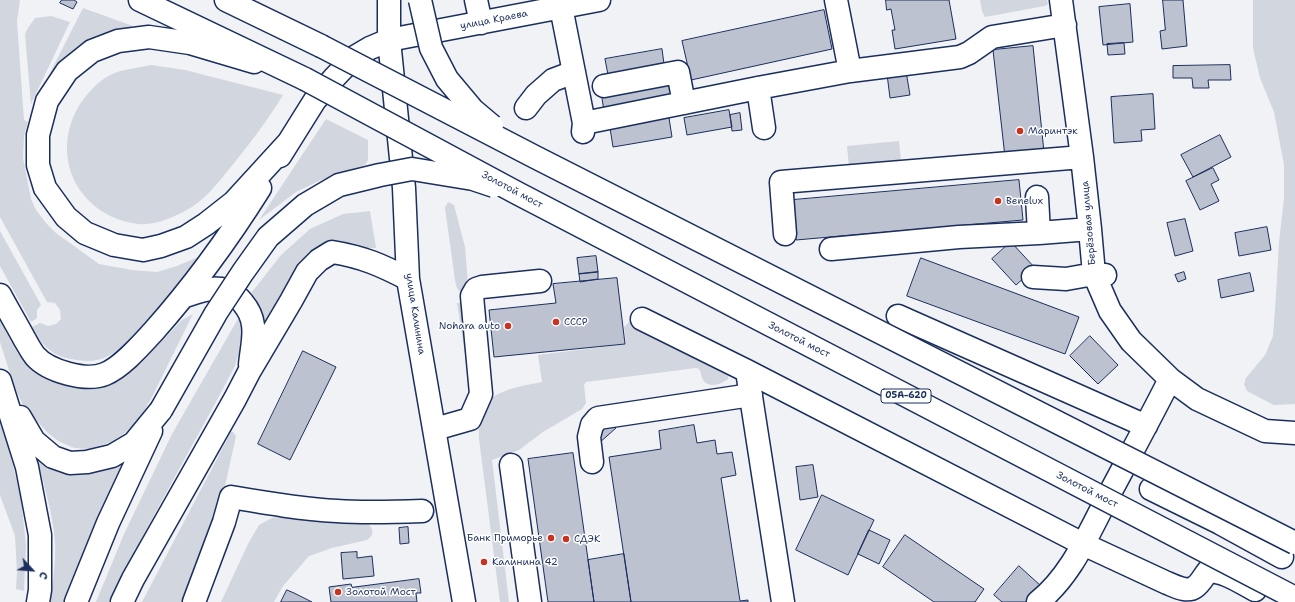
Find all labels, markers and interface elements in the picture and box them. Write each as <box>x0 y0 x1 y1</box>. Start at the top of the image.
street label: улица Краева <box>459 8 529 32</box>
place label: Маринтэк <box>1028 125 1078 137</box>
marker: Маринтэк <box>1015 126 1025 136</box>
street label: Золотой мост <box>479 169 545 211</box>
street label: Берёзовая улица <box>1079 180 1099 266</box>
place label: Benelux <box>1006 195 1043 207</box>
marker: Benelux <box>993 196 1003 206</box>
street label: улица Калинина <box>403 272 427 356</box>
place label: СССР <box>564 316 588 328</box>
marker: СССР <box>551 317 561 327</box>
street label: Золотой мост <box>766 319 832 361</box>
place label: Nohara auto <box>439 320 500 332</box>
marker: Nohara auto <box>503 321 513 331</box>
road number: 05А-620 <box>881 389 931 403</box>
street label: Золотой мост <box>1054 469 1120 511</box>
place label: Банк Приморье <box>467 532 543 544</box>
marker: Банк Приморье <box>546 533 556 543</box>
place label: СДЭК <box>574 533 600 545</box>
marker: СДЭК <box>561 534 571 544</box>
north arrow <box>12 550 52 590</box>
place label: Калинина 42 <box>492 556 558 568</box>
marker: Калинина 42 <box>479 557 489 567</box>
text: С <box>35 569 51 582</box>
place label: Золотой Мост <box>346 586 416 598</box>
marker: Золотой Мост <box>333 587 343 597</box>

